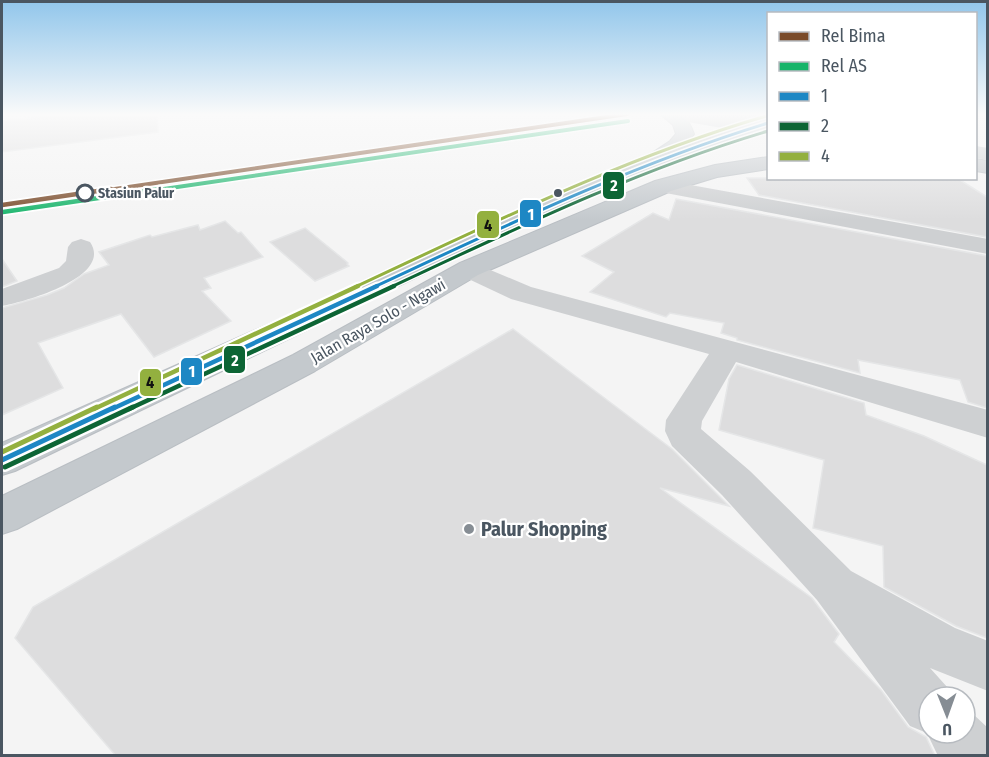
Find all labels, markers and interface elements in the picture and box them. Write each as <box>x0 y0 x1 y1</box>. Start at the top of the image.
legend <box>767 12 977 180</box>
text: Rel Bima <box>821 25 886 47</box>
text: Rel AS <box>821 55 867 77</box>
text: 1 <box>821 85 828 107</box>
text: 2 <box>821 115 829 137</box>
text: 4 <box>821 145 830 167</box>
line badge: 2 <box>602 171 625 200</box>
text: 2 <box>609 176 618 195</box>
marker: Stasiun Palur <box>76 184 94 202</box>
place label: Stasiun Palur <box>98 185 175 202</box>
unlabelled marker <box>552 187 564 199</box>
line badge: 1 <box>519 199 542 228</box>
text: 1 <box>528 205 534 224</box>
line badge: 4 <box>476 210 500 239</box>
text: 4 <box>484 216 492 235</box>
street label: Jalan Raya Solo - Ngawi <box>307 275 449 367</box>
line badge: 2 <box>223 345 246 374</box>
text: 2 <box>230 351 239 370</box>
line badge: 1 <box>180 357 203 386</box>
text: 1 <box>189 362 195 381</box>
line badge: 4 <box>139 368 162 397</box>
text: 4 <box>146 373 154 392</box>
place label: Palur Shopping <box>481 517 607 541</box>
marker: Palur Shopping <box>462 522 476 536</box>
north arrow <box>917 685 977 745</box>
text: U <box>942 720 952 739</box>

